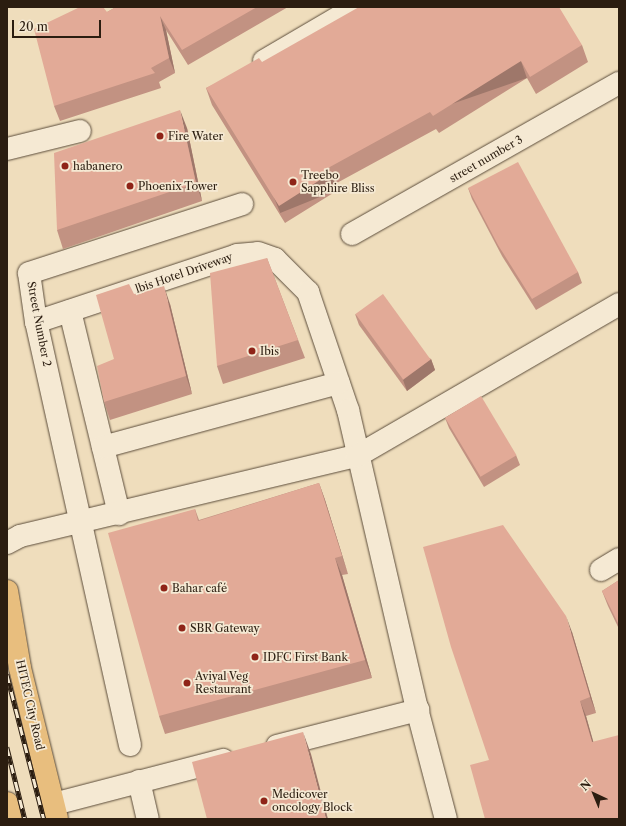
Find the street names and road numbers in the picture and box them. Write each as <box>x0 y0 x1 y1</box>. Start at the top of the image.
street label: street number 3 <box>447 133 525 185</box>
street label: lbis Hotel Driveway <box>134 250 234 296</box>
street label: Street Number 2 <box>24 280 54 368</box>
street label: HITEC City Road <box>13 658 47 752</box>

